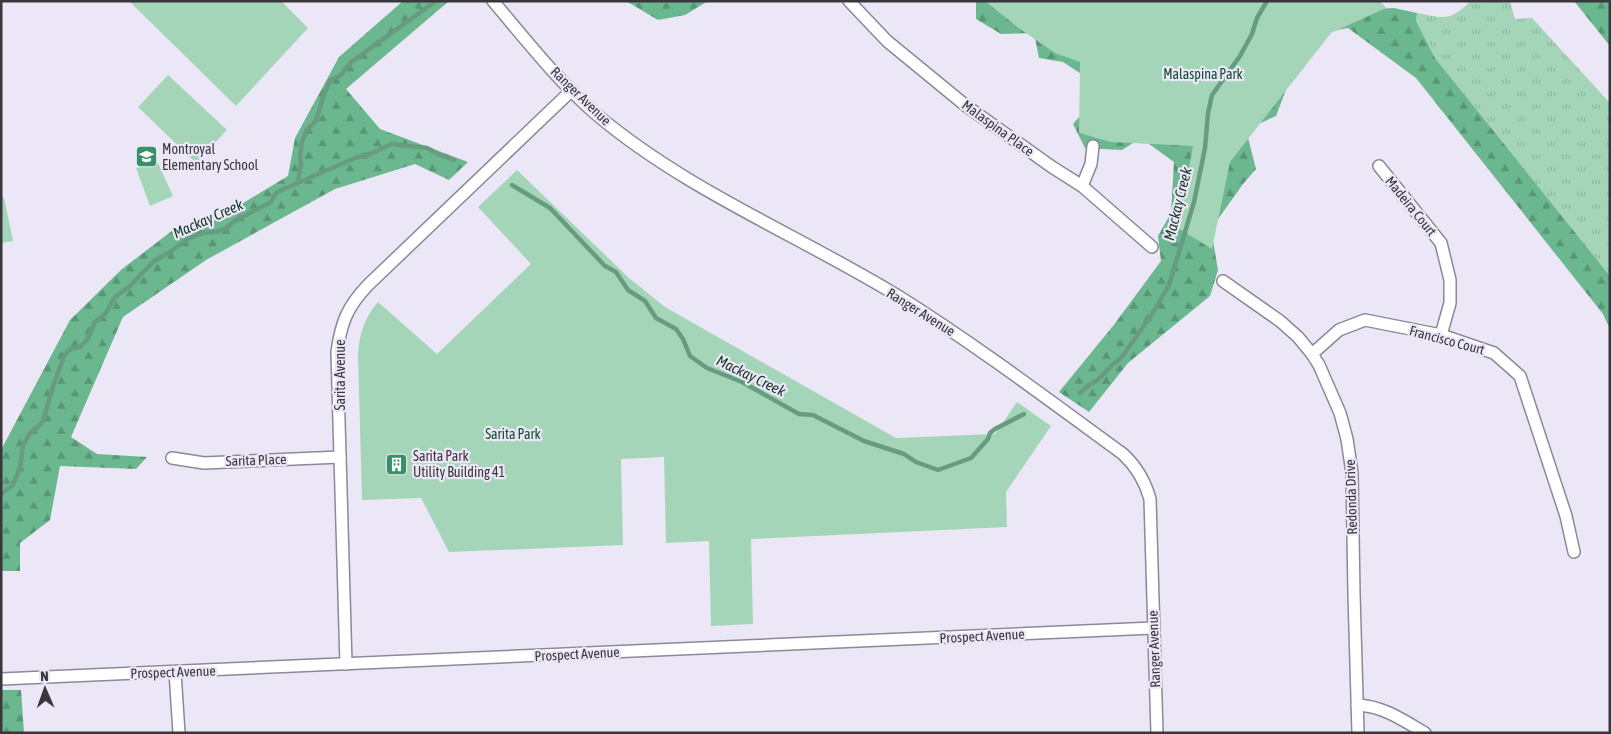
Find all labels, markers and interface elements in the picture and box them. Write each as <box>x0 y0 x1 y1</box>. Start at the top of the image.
street label: Ranger Avenue <box>548 63 614 129</box>
park label: Malaspina Park <box>1163 66 1243 82</box>
street label: Malaspina Place <box>959 97 1037 159</box>
place label: Montroyal Elementary School <box>162 141 258 173</box>
school or university icon: Montroyal Elementary School <box>134 145 158 169</box>
water label: Mackay Creek <box>1160 165 1195 242</box>
street label: Madeira Court <box>1382 173 1440 239</box>
water label: Mackay Creek <box>170 195 246 242</box>
street label: Ranger Avenue <box>884 285 958 339</box>
street label: Francisco Court <box>1408 322 1486 358</box>
street label: Sarita Avenue <box>332 340 348 410</box>
water label: Mackay Creek <box>714 352 789 400</box>
park label: Sarita Park <box>485 426 541 442</box>
place label: Sarita Park Utility Building 41 <box>413 448 505 480</box>
street label: Sarita Place <box>225 451 287 469</box>
building icon: Sarita Park Utility Building 41 <box>385 452 409 476</box>
street label: Redonda Drive <box>1342 459 1360 535</box>
street label: Ranger Avenue <box>1145 610 1163 688</box>
street label: Prospect Avenue <box>939 626 1025 646</box>
street label: Prospect Avenue <box>534 644 620 664</box>
street label: Prospect Avenue <box>130 663 216 681</box>
north arrow <box>20 664 70 714</box>
text: N <box>40 668 49 684</box>

